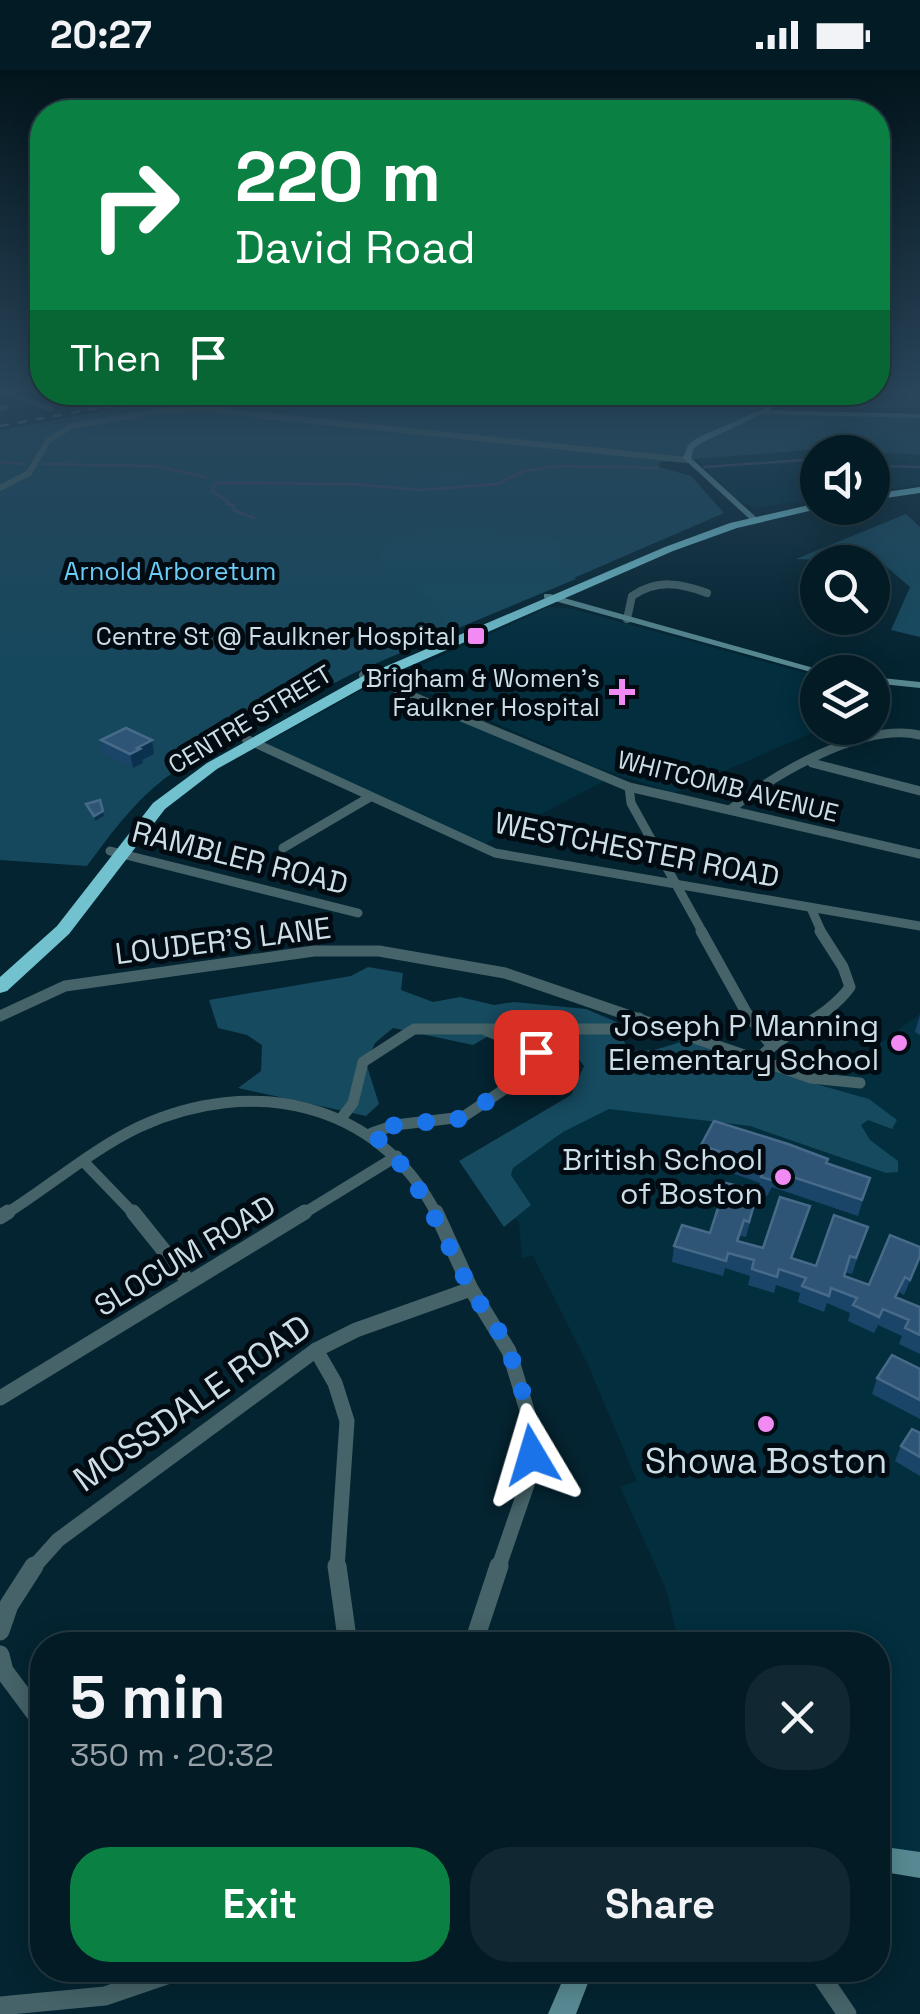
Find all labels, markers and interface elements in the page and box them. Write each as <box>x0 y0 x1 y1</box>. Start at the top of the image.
text: 20:27 <box>50 11 152 59</box>
text: 220 m <box>235 132 441 221</box>
icon: right <box>70 140 200 270</box>
text: David Road <box>235 219 476 276</box>
icon: arrive <box>181 330 236 385</box>
text: Then <box>70 334 161 382</box>
map controls <box>800 435 890 745</box>
button: sound <box>800 435 890 525</box>
button: search <box>800 545 890 635</box>
park label: Arnold Arboretum <box>64 555 276 587</box>
place label: Centre St @ Faulkner Hospital <box>96 620 456 652</box>
marker: Centre St @ Faulkner Hospital <box>465 625 487 647</box>
button: layers <box>800 655 890 745</box>
street label: CENTRE STREET <box>162 657 338 781</box>
place label: Brigham & Women's Faulkner Hospital <box>366 662 600 723</box>
marker: Brigham & Women's Faulkner Hospital <box>609 679 635 705</box>
street label: WHITCOMB AVENUE <box>614 743 842 829</box>
street label: WESTCHESTER ROAD <box>491 803 783 896</box>
street label: RAMBLER ROAD <box>128 812 352 903</box>
street label: LOUDER'S LANE <box>113 908 333 973</box>
place label: Joseph P Manning Elementary School <box>608 1006 879 1079</box>
pin <box>494 1010 579 1095</box>
icon: arrive <box>509 1025 564 1080</box>
marker: Joseph P Manning Elementary School <box>888 1032 910 1054</box>
place label: British School of Boston <box>562 1140 763 1213</box>
marker: British School of Boston <box>772 1166 794 1188</box>
street label: SLOCUM ROAD <box>87 1186 282 1325</box>
street label: MOSSDALE ROAD <box>65 1305 319 1501</box>
position arrow <box>480 1403 584 1507</box>
marker: Showa Boston <box>755 1413 777 1435</box>
place label: Showa Boston <box>645 1439 887 1483</box>
text: 5 min <box>70 1659 225 1736</box>
button: close <box>745 1665 850 1770</box>
text: 350 m · 20:32 <box>70 1735 274 1775</box>
button: Exit <box>70 1847 450 1962</box>
button: Share <box>470 1847 850 1962</box>

